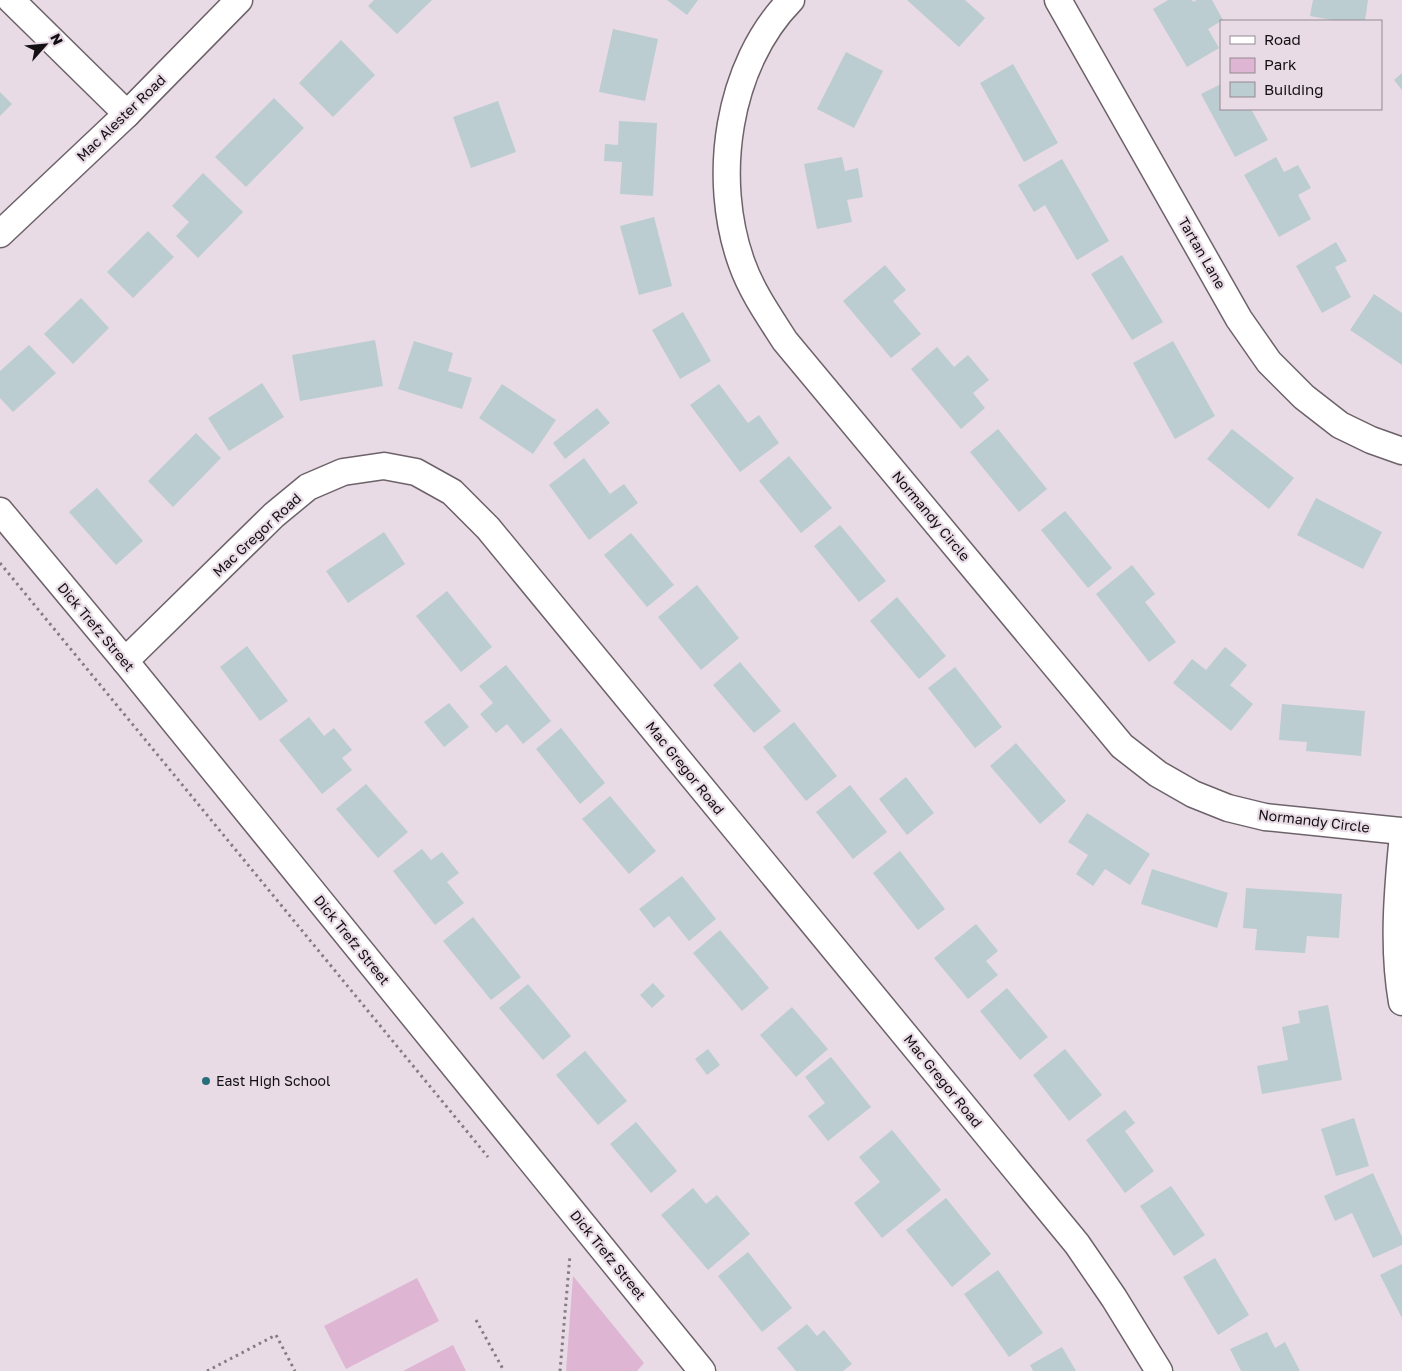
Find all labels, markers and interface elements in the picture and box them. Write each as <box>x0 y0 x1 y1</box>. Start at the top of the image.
north arrow <box>20 20 70 70</box>
legend <box>1220 20 1382 110</box>
text: N <box>47 30 67 47</box>
text: Road <box>1264 30 1301 48</box>
text: Park <box>1264 55 1297 73</box>
street label: Mac Alester Road <box>73 71 169 164</box>
text: Building <box>1264 80 1324 98</box>
street label: Tartan Lane <box>1175 214 1230 291</box>
street label: Normandy Circle <box>889 467 974 564</box>
street label: Mac Gregor Road <box>209 489 304 580</box>
street label: Dick Trefz Street <box>54 579 138 674</box>
street label: Mac Gregor Road <box>643 718 728 818</box>
street label: Normandy Circle <box>1257 805 1371 836</box>
street label: Dick Trefz Street <box>311 891 394 988</box>
street label: Mac Gregor Road <box>901 1031 986 1131</box>
place label: East High School <box>216 1072 330 1089</box>
marker: East High School <box>200 1075 212 1087</box>
street label: Dick Trefz Street <box>567 1206 650 1303</box>

